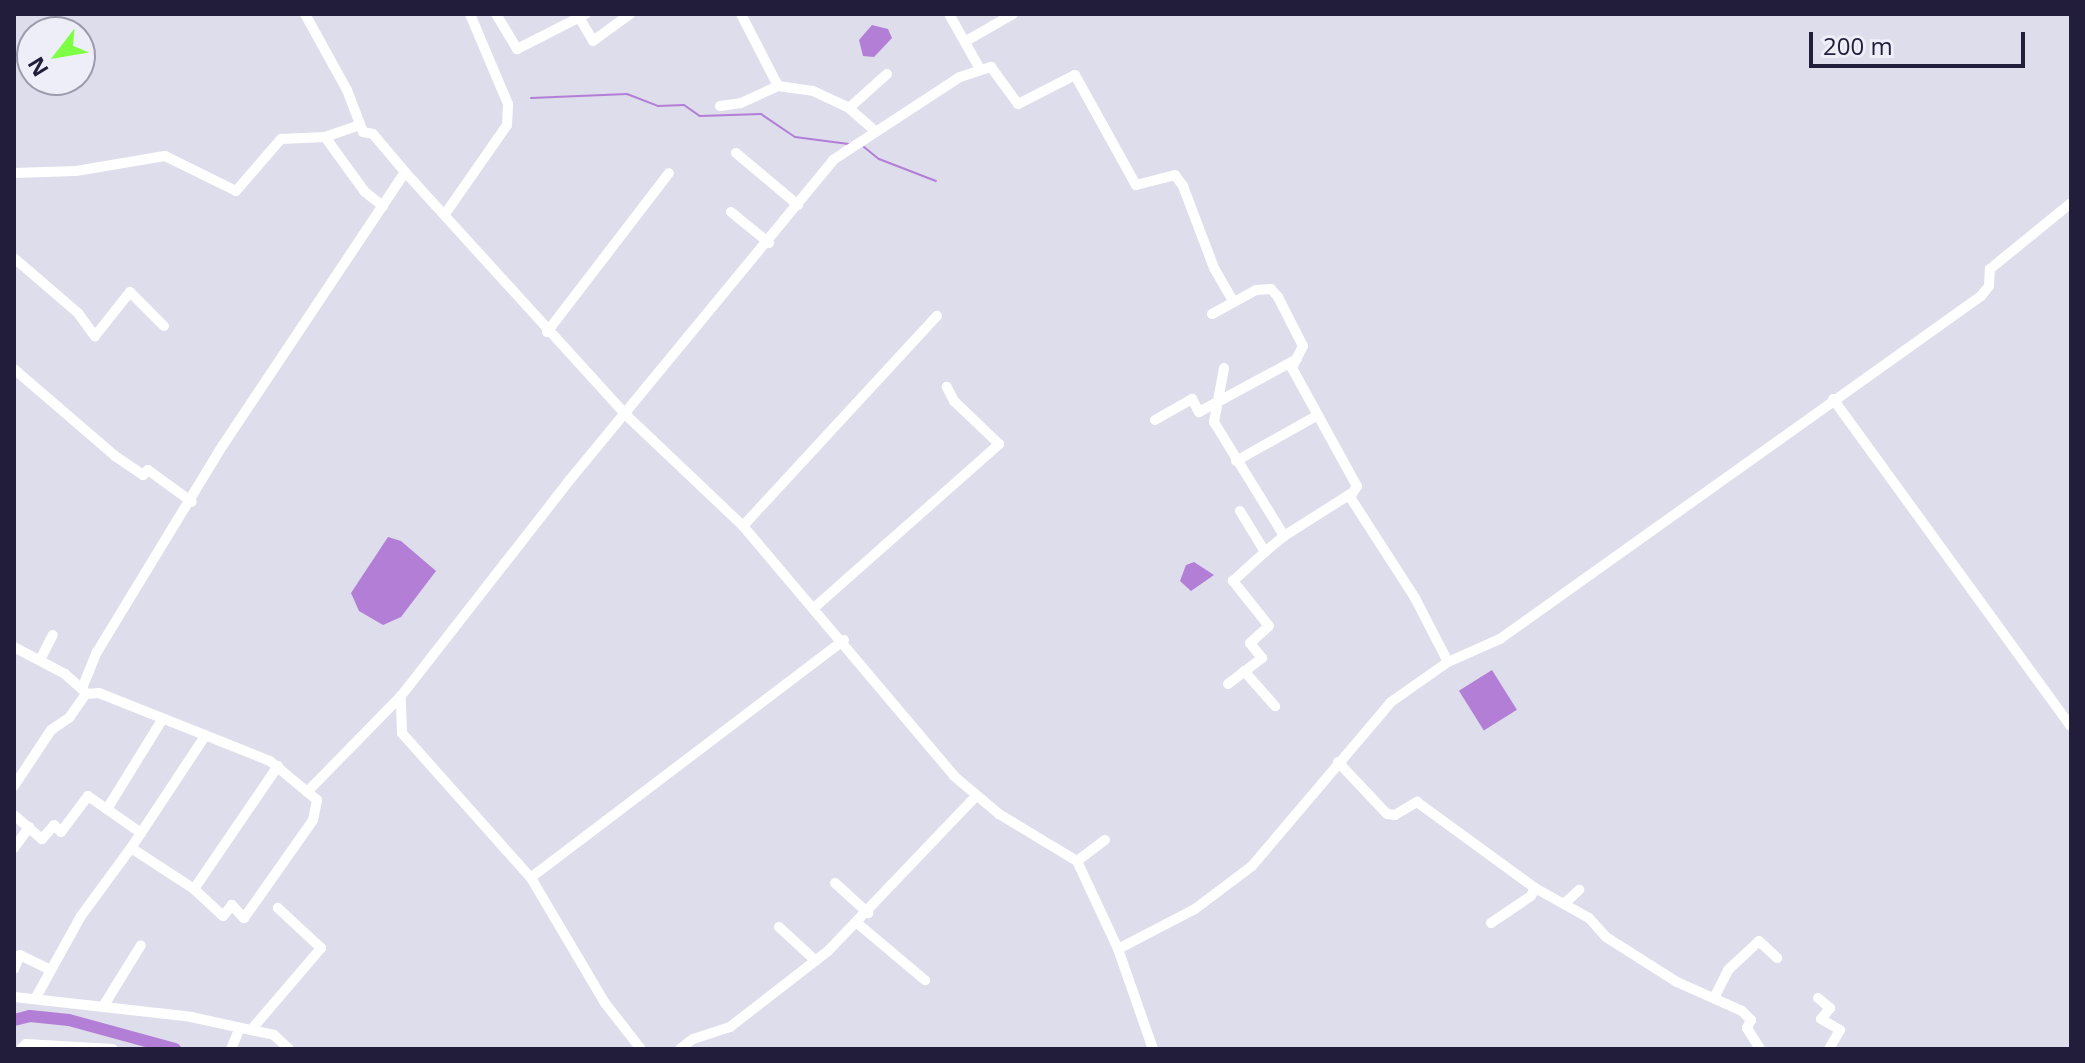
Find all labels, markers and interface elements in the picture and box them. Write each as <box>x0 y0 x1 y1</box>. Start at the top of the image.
north arrow <box>16 16 96 96</box>
scale bar <box>1813 16 2029 66</box>
text: 200 m <box>1823 29 1893 62</box>
text: N <box>20 52 55 83</box>

